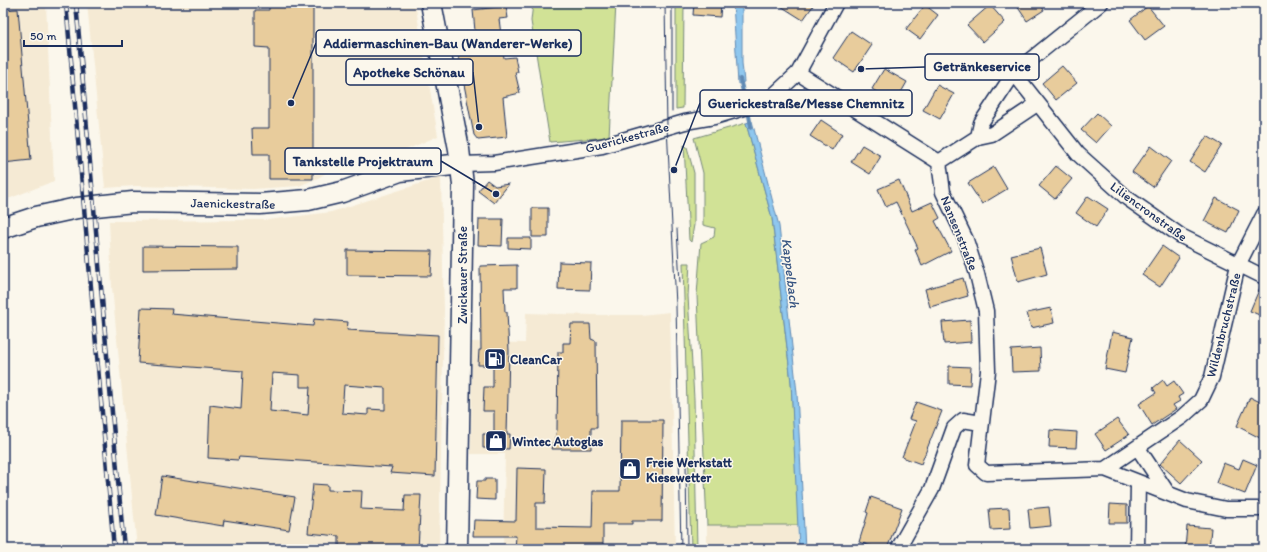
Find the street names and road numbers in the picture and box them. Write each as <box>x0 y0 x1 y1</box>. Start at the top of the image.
street label: Guerickestraße <box>584 119 671 156</box>
street label: Liliencronstraße <box>1107 179 1190 244</box>
street label: Nansenstraße <box>938 194 981 273</box>
street label: Jaenickestraße <box>190 195 276 212</box>
street label: Zwickauer Straße <box>455 226 470 324</box>
street label: Wildenbruchstraße <box>1203 271 1244 379</box>

